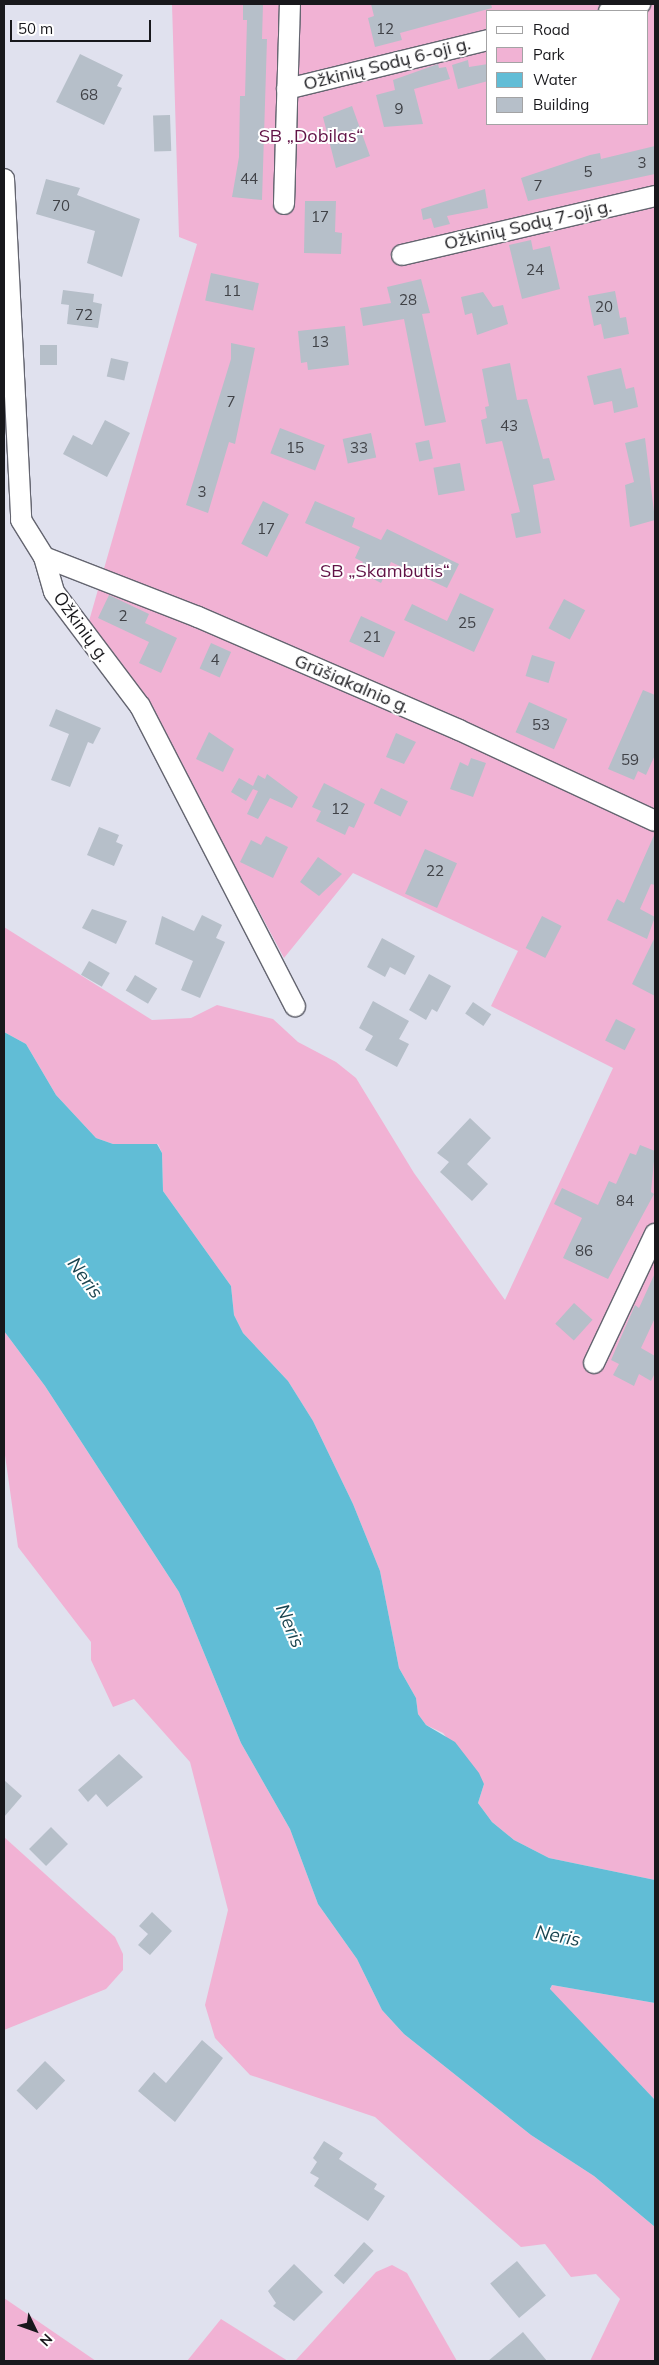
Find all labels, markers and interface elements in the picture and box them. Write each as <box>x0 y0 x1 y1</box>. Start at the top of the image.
scale bar <box>12 10 154 42</box>
legend <box>487 10 649 125</box>
text: 50 m <box>18 19 53 38</box>
house number: 12 <box>376 20 394 38</box>
text: Road <box>533 20 570 39</box>
street label: Ožkinių Sodų 6-oji g. <box>301 33 473 95</box>
text: Park <box>533 45 565 64</box>
text: Water <box>533 70 577 89</box>
house number: 68 <box>80 86 98 104</box>
text: Building <box>533 95 589 114</box>
house number: 9 <box>395 100 403 118</box>
park label: SB „Dobilas“ <box>259 125 363 147</box>
house number: 3 <box>638 154 646 172</box>
house number: 5 <box>584 163 592 181</box>
house number: 44 <box>240 170 258 188</box>
house number: 7 <box>534 177 542 195</box>
street label: Ožkinių Sodų 7-oji g. <box>442 195 614 255</box>
house number: 70 <box>52 197 70 215</box>
house number: 17 <box>311 208 329 226</box>
house number: 24 <box>526 261 544 279</box>
house number: 11 <box>223 282 241 300</box>
house number: 28 <box>399 291 417 309</box>
house number: 20 <box>595 298 613 316</box>
house number: 72 <box>75 306 93 324</box>
house number: 13 <box>311 333 329 351</box>
house number: 7 <box>227 393 235 411</box>
house number: 43 <box>500 417 518 435</box>
house number: 15 <box>286 439 304 457</box>
house number: 33 <box>350 439 368 457</box>
house number: 3 <box>198 483 206 501</box>
house number: 17 <box>257 520 275 538</box>
park label: SB „Skambutis“ <box>320 560 450 582</box>
street label: Ožkinių g. <box>48 588 114 666</box>
house number: 2 <box>119 607 127 625</box>
house number: 25 <box>458 614 476 632</box>
house number: 21 <box>363 628 381 646</box>
street label: Grūšiakalnio g. <box>291 650 413 718</box>
house number: 4 <box>211 651 219 669</box>
house number: 53 <box>532 716 550 734</box>
house number: 59 <box>621 751 639 769</box>
house number: 12 <box>331 800 349 818</box>
house number: 22 <box>426 862 444 880</box>
house number: 84 <box>616 1192 634 1210</box>
house number: 86 <box>575 1242 593 1260</box>
water label: Neris <box>62 1253 108 1303</box>
water label: Neris <box>271 1601 309 1651</box>
water label: Neris <box>534 1920 582 1952</box>
north arrow <box>10 2305 60 2355</box>
text: N <box>36 2330 56 2350</box>

